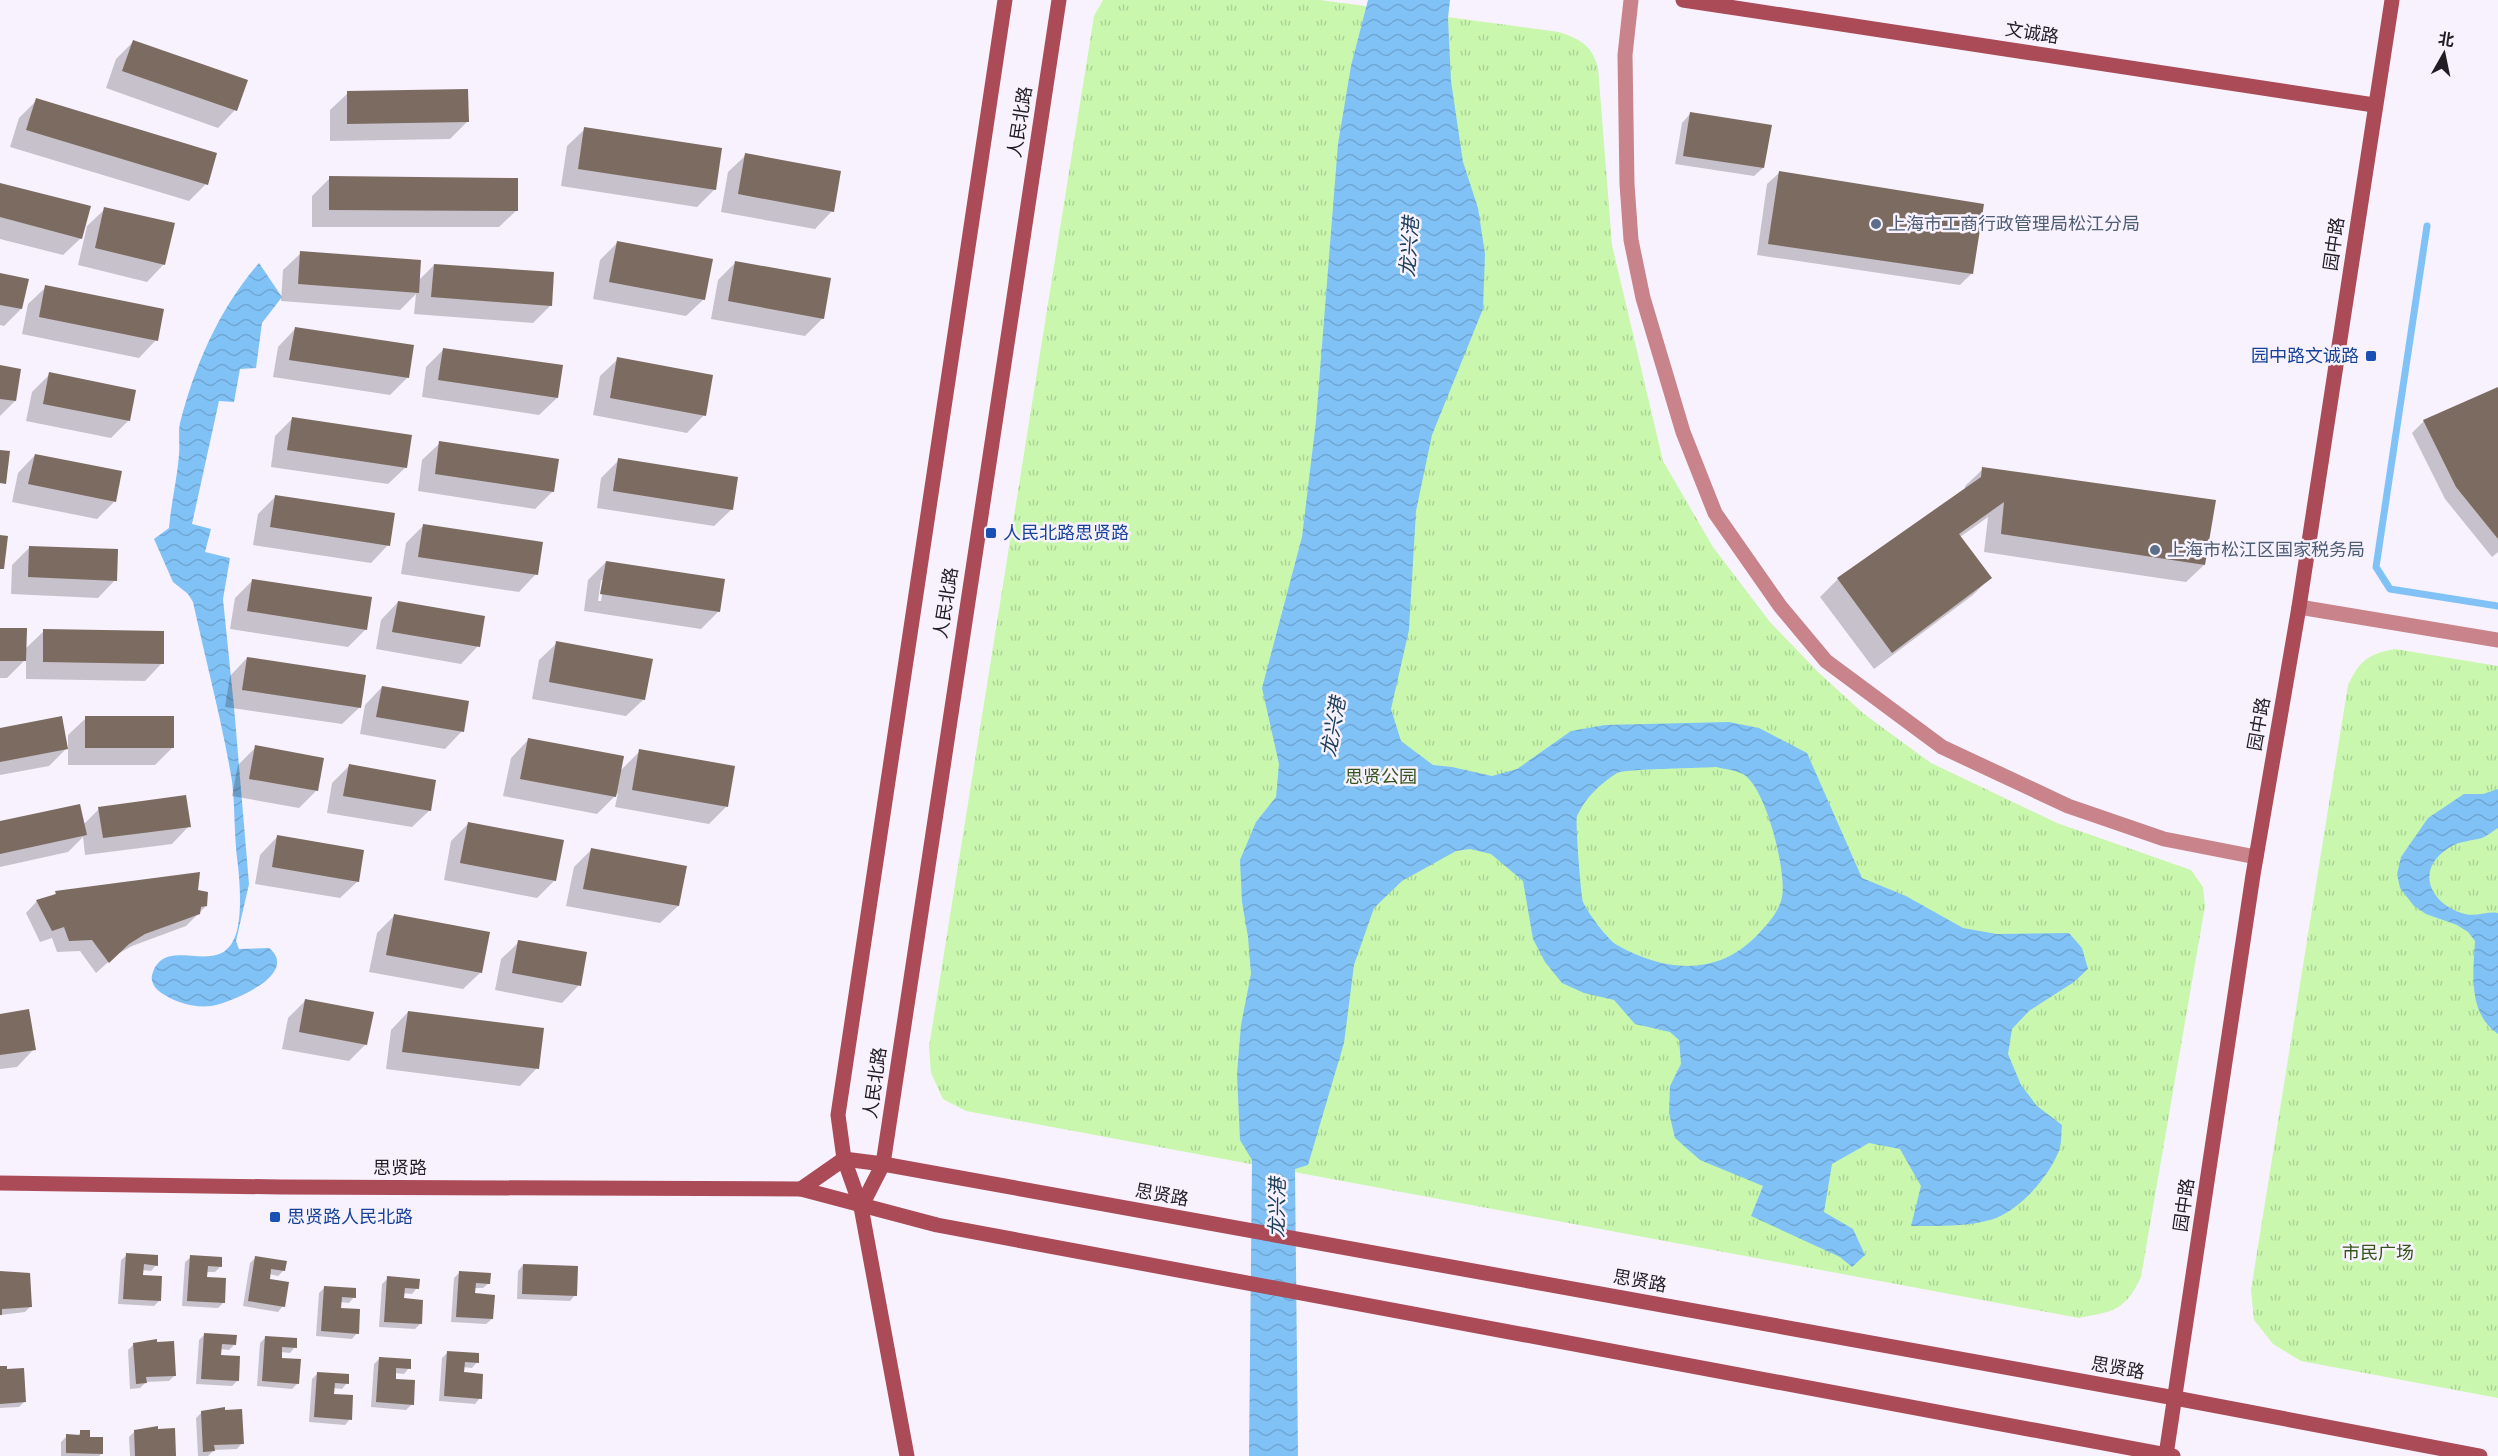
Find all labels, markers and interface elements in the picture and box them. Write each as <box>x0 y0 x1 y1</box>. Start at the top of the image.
street label: 文诚路 <box>2004 18 2060 48</box>
north arrow <box>2414 24 2474 84</box>
text: 北 <box>2437 29 2456 50</box>
street label: 人民北路 <box>1004 85 1036 159</box>
water label: 龙兴港 <box>1395 213 1423 278</box>
place label: 上海市工商行政管理局松江分局 <box>1888 213 2140 235</box>
street label: 园中路 <box>2319 216 2349 272</box>
marker: 上海市工商行政管理局松江分局 <box>1869 217 1883 231</box>
place label: 园中路文诚路 <box>2251 345 2359 367</box>
marker: 园中路文诚路 <box>2364 349 2378 363</box>
place label: 人民北路思贤路 <box>1003 522 1129 544</box>
marker: 人民北路思贤路 <box>984 526 998 540</box>
place label: 上海市松江区国家税务局 <box>2167 539 2365 561</box>
marker: 上海市松江区国家税务局 <box>2148 543 2162 557</box>
street label: 人民北路 <box>930 566 962 640</box>
water label: 龙兴港 <box>1316 692 1351 759</box>
street label: 园中路 <box>2243 696 2275 752</box>
park label: 思贤公园 <box>1345 766 1417 788</box>
street label: 人民北路 <box>859 1046 891 1120</box>
street label: 思贤路 <box>373 1157 427 1179</box>
water label: 龙兴港 <box>1264 1175 1290 1238</box>
street label: 园中路 <box>2169 1177 2199 1233</box>
street label: 思贤路 <box>1134 1179 1190 1211</box>
place label: 思贤路人民北路 <box>287 1206 413 1228</box>
marker: 思贤路人民北路 <box>268 1210 282 1224</box>
park label: 市民广场 <box>2342 1242 2414 1264</box>
street label: 思贤路 <box>1612 1265 1668 1297</box>
street label: 思贤路 <box>2090 1352 2146 1384</box>

